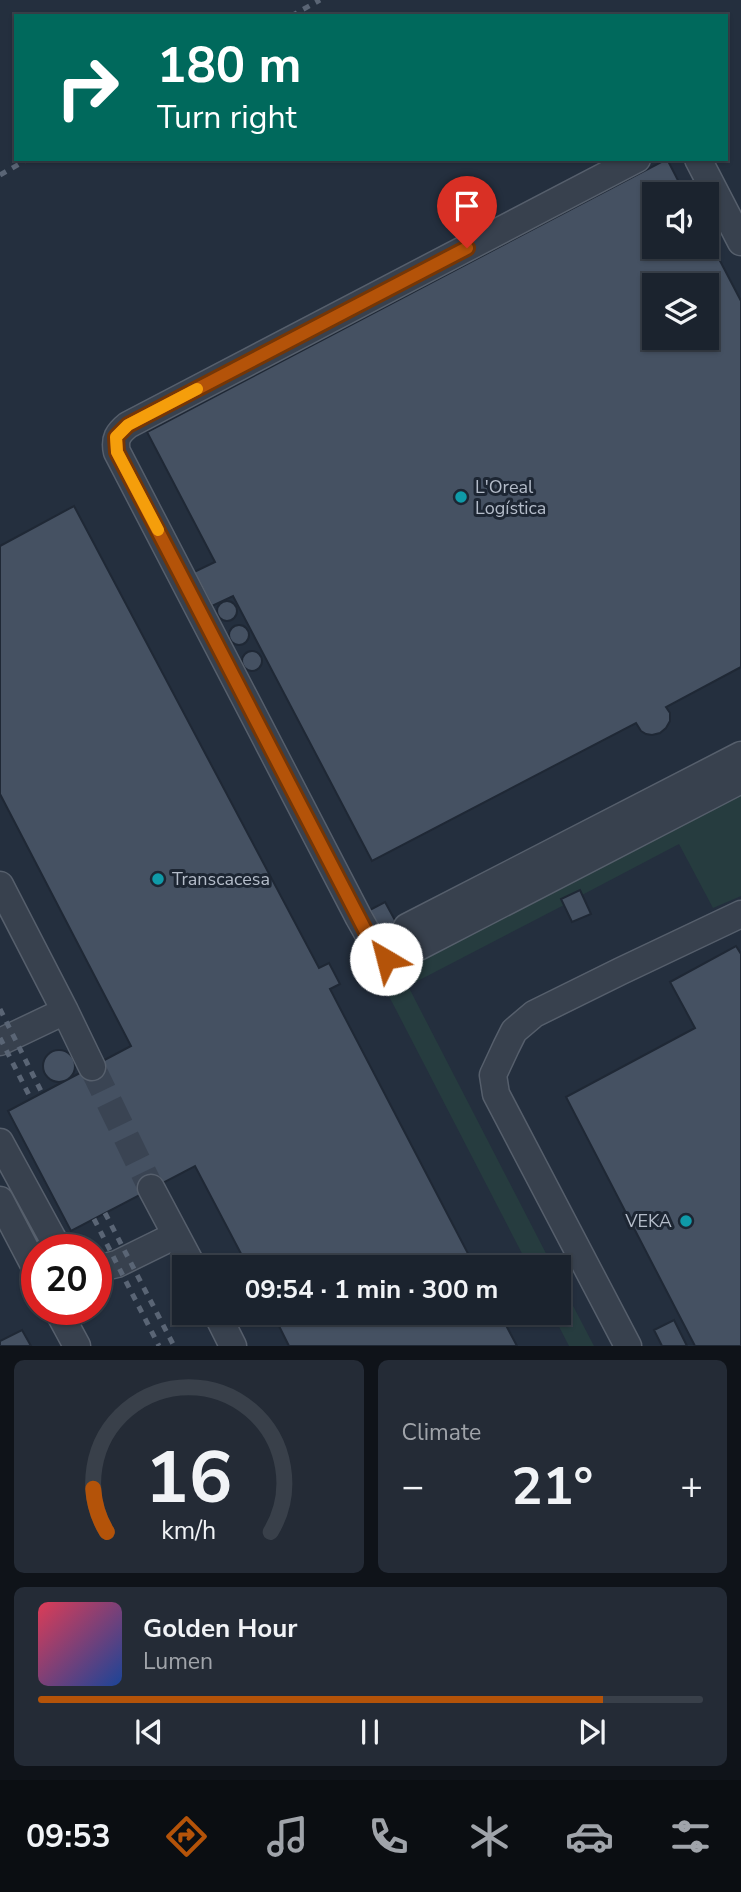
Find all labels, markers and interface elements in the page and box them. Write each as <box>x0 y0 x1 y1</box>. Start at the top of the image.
text: 180 m <box>157 32 301 99</box>
icon: right <box>42 42 133 133</box>
text: Turn right <box>157 96 297 139</box>
pin <box>437 176 497 248</box>
map controls <box>642 182 719 350</box>
button: sound <box>642 182 719 259</box>
icon: arrive <box>448 187 486 225</box>
button: layers <box>642 273 719 350</box>
place label: L'Oreal Logística <box>475 475 546 520</box>
marker: L'Oreal Logística <box>453 489 469 505</box>
place label: Transcacesa <box>172 867 270 891</box>
marker: Transcacesa <box>150 871 166 887</box>
position arrow <box>349 922 423 996</box>
place label: VEKA <box>624 1209 672 1233</box>
marker: VEKA <box>678 1213 694 1229</box>
speed limit sign: 20 <box>21 1234 112 1325</box>
text: 09:54 · 1 min · 300 m <box>245 1272 498 1307</box>
text: Climate <box>402 1417 481 1448</box>
text: 16 <box>145 1429 232 1529</box>
text: 21° <box>511 1451 593 1522</box>
text: − <box>402 1461 424 1512</box>
text: + <box>680 1461 703 1512</box>
text: km/h <box>161 1514 216 1548</box>
text: Golden Hour <box>143 1611 298 1646</box>
text: Lumen <box>143 1646 213 1677</box>
icon: previous <box>130 1713 168 1751</box>
icon: pause <box>351 1713 389 1751</box>
icon: next <box>573 1713 611 1751</box>
icon: directions <box>162 1812 211 1861</box>
icon: music <box>263 1812 312 1861</box>
icon: phone <box>364 1812 413 1861</box>
icon: climate <box>465 1812 514 1861</box>
icon: car <box>565 1812 614 1861</box>
icon: filters <box>666 1812 715 1861</box>
text: 09:53 <box>26 1815 111 1858</box>

